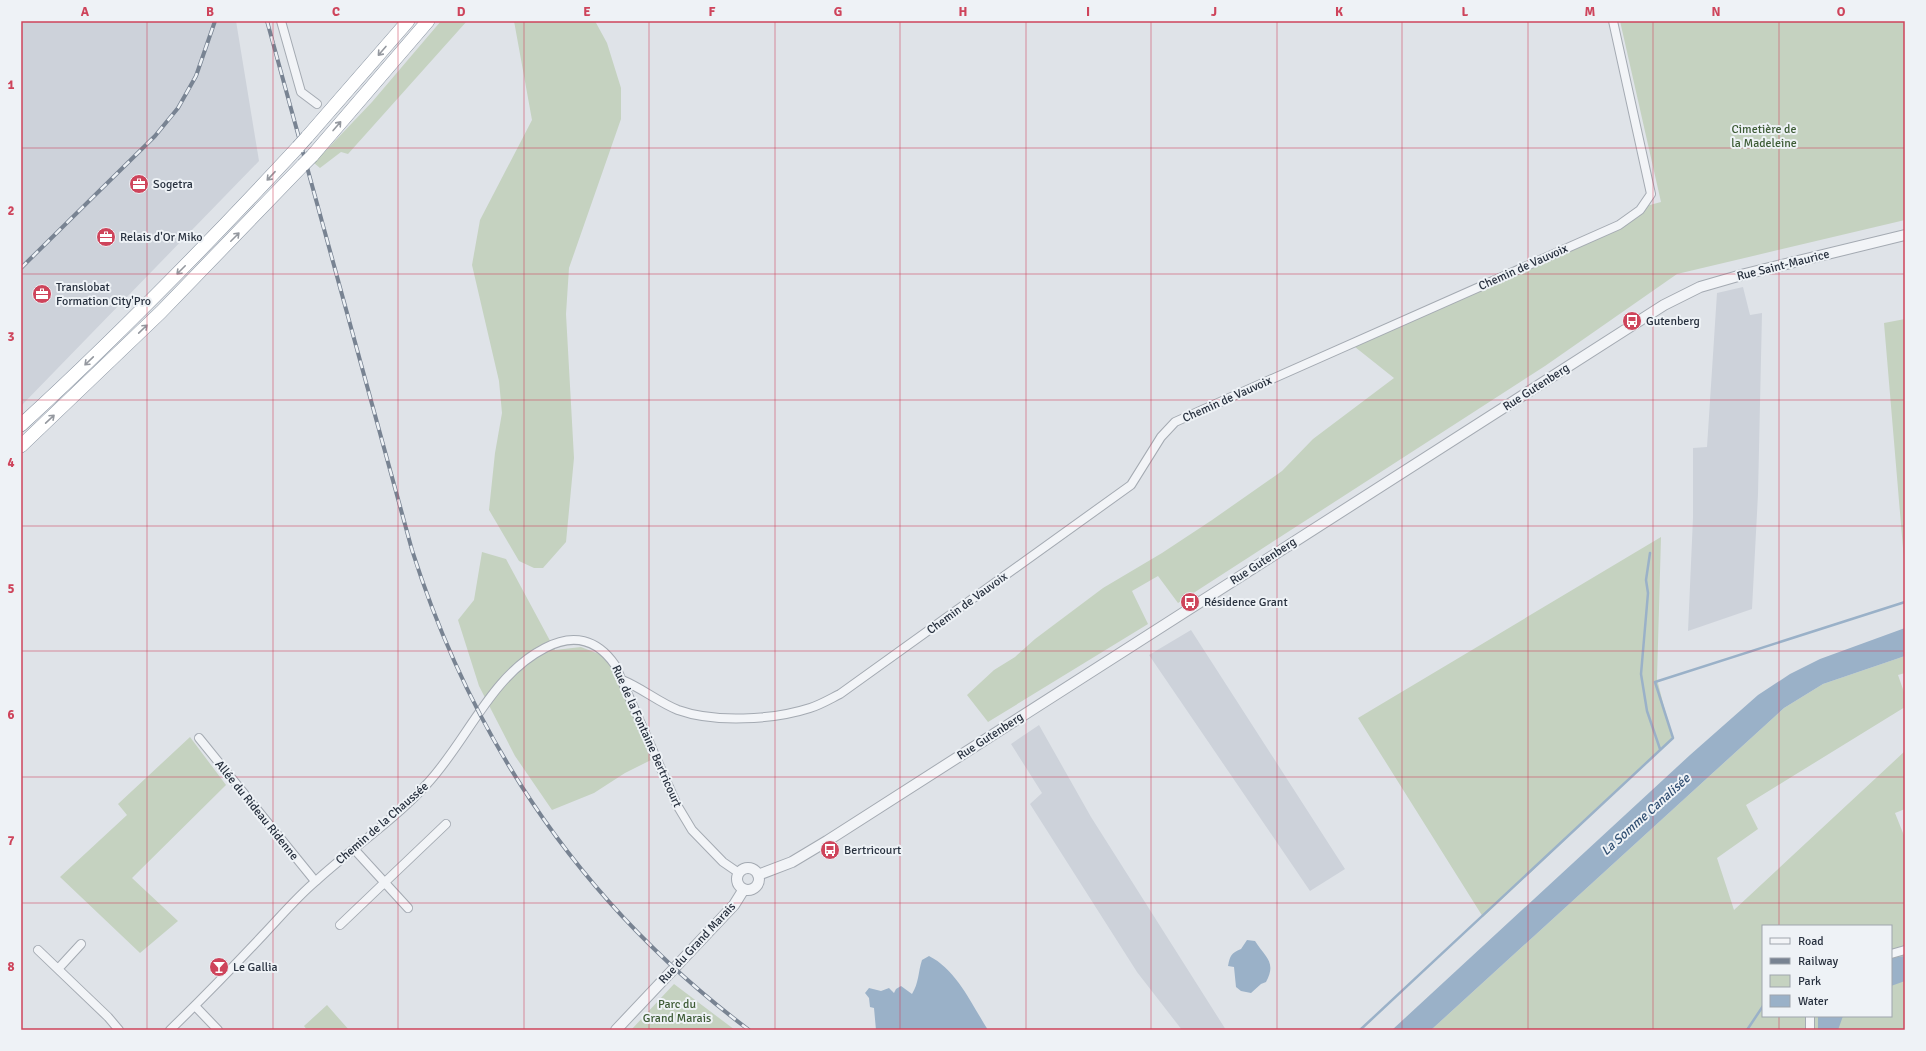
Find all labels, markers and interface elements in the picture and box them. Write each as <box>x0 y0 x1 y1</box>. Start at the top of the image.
text: A <box>81 4 90 20</box>
text: B <box>206 4 214 20</box>
text: C <box>332 4 340 20</box>
text: D <box>457 4 466 20</box>
text: E <box>583 4 591 20</box>
text: F <box>709 4 716 20</box>
text: G <box>834 4 842 20</box>
text: H <box>959 4 967 20</box>
text: I <box>1086 4 1090 20</box>
text: J <box>1211 4 1217 20</box>
text: K <box>1335 4 1343 20</box>
text: L <box>1462 4 1469 20</box>
text: M <box>1585 4 1596 20</box>
text: N <box>1711 4 1721 20</box>
text: O <box>1837 4 1846 20</box>
one-way arrow <box>378 45 387 56</box>
text: 1 <box>7 77 15 93</box>
one-way arrow <box>333 121 342 131</box>
park label: Cimetière de la Madeleine <box>1731 122 1797 151</box>
one-way arrow <box>266 171 276 181</box>
office icon: Sogetra <box>128 173 150 195</box>
place label: Sogetra <box>153 177 193 192</box>
text: 2 <box>7 203 15 219</box>
office icon: Relais d'Or Miko <box>95 226 117 248</box>
place label: Relais d'Or Miko <box>120 230 203 245</box>
one-way arrow <box>230 232 240 242</box>
street label: Chemin de Vauvoix <box>1476 241 1571 294</box>
street label: Rue Saint-Maurice <box>1735 247 1831 284</box>
one-way arrow <box>176 265 186 275</box>
place label: Translobat Formation City'Pro <box>56 280 151 309</box>
office icon: Translobat Formation City'Pro <box>31 283 53 305</box>
bus stop icon: Gutenberg <box>1621 310 1643 332</box>
place label: Gutenberg <box>1646 314 1700 329</box>
one-way arrow <box>138 324 148 334</box>
text: 3 <box>7 329 15 345</box>
one-way arrow <box>84 356 94 366</box>
street label: Rue Gutenberg <box>1500 360 1572 414</box>
street label: Chemin de Vauvoix <box>1180 373 1275 426</box>
one-way arrow <box>45 414 55 424</box>
text: 4 <box>7 455 15 471</box>
street label: Rue Gutenberg <box>1227 534 1299 588</box>
street label: Chemin de Vauvoix <box>924 569 1011 638</box>
text: 5 <box>7 581 15 597</box>
bus stop icon: Résidence Grant <box>1179 591 1201 613</box>
place label: Résidence Grant <box>1204 595 1288 610</box>
street label: Rue de la Fontaine Bertricourt <box>608 663 685 810</box>
text: 6 <box>7 707 15 723</box>
street label: Rue Gutenberg <box>954 709 1026 763</box>
street label: Allée du Rideau Ridenne <box>212 757 302 863</box>
water label: La Somme Canalisée <box>1598 770 1695 859</box>
street label: Chemin de la Chaussée <box>333 779 432 868</box>
text: 7 <box>7 833 15 849</box>
bus stop icon: Bertricourt <box>819 839 841 861</box>
place label: Bertricourt <box>844 843 901 858</box>
street label: Rue du Grand Marais <box>656 899 739 987</box>
legend <box>1762 925 1892 1017</box>
text: Road <box>1798 934 1824 949</box>
text: Railway <box>1798 954 1838 969</box>
bar icon: Le Gallia <box>208 956 230 978</box>
text: 8 <box>7 959 15 975</box>
place label: Le Gallia <box>233 960 278 975</box>
text: Park <box>1798 974 1821 989</box>
text: Water <box>1798 994 1829 1009</box>
park label: Parc du Grand Marais <box>643 997 711 1026</box>

